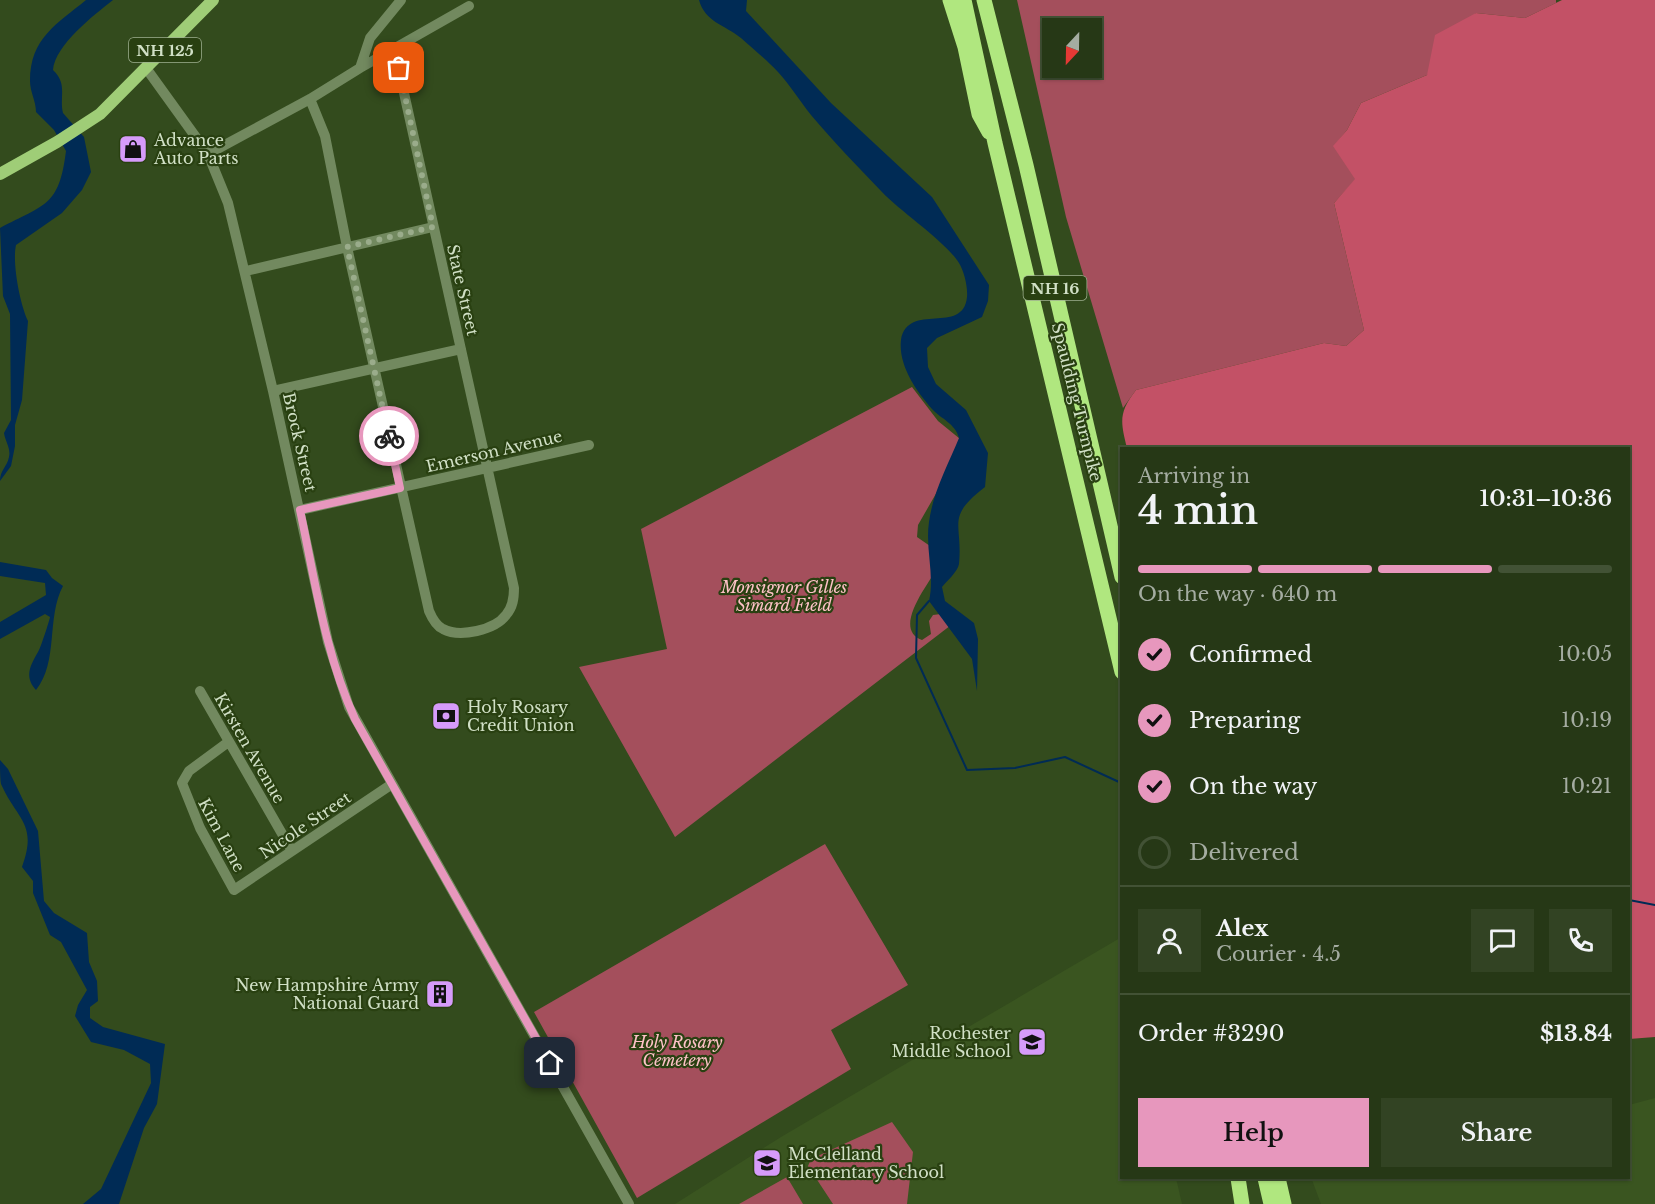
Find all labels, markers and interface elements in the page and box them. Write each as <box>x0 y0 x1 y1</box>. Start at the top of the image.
north arrow <box>1042 18 1102 78</box>
map controls <box>1042 18 1102 78</box>
road number: NH 125 <box>129 38 201 62</box>
pin <box>373 42 424 93</box>
icon: bag <box>382 51 415 84</box>
place label: Advance Auto Parts <box>153 130 239 168</box>
shop icon: Advance Auto Parts <box>117 133 149 165</box>
street label: State Street <box>443 242 483 338</box>
road number: NH 16 <box>1024 276 1086 300</box>
street label: Spaulding Turnpike <box>1048 321 1106 483</box>
street label: Brock Street <box>279 390 321 494</box>
courier <box>359 406 419 466</box>
icon: bike <box>373 420 406 453</box>
street label: Emerson Avenue <box>424 426 564 476</box>
text: Arriving in <box>1138 464 1250 488</box>
text: 10:31–10:36 <box>1480 485 1612 512</box>
text: 4 min <box>1138 486 1258 535</box>
park label: Monsignor Gilles Simard Field <box>720 577 847 615</box>
text: On the way · 640 m <box>1138 582 1337 606</box>
icon: check <box>1138 638 1171 671</box>
text: Confirmed <box>1189 641 1312 668</box>
text: 10:05 <box>1557 642 1612 666</box>
street label: Kirsten Avenue <box>210 689 290 807</box>
place label: Holy Rosary Credit Union <box>467 697 575 735</box>
bank icon: Holy Rosary Credit Union <box>430 700 462 732</box>
icon: check <box>1138 704 1171 737</box>
text: Preparing <box>1189 707 1300 734</box>
text: 10:19 <box>1561 708 1612 732</box>
icon: check <box>1138 770 1171 803</box>
text: On the way <box>1189 773 1317 800</box>
text: 10:21 <box>1562 774 1612 798</box>
street label: Nicole Street <box>256 787 354 863</box>
street label: Kim Lane <box>194 795 250 875</box>
text: Delivered <box>1189 839 1299 866</box>
button: person <box>1138 909 1201 972</box>
button: chat <box>1471 909 1534 972</box>
button: phone <box>1549 909 1612 972</box>
text: Alex <box>1216 915 1269 942</box>
text: Courier · 4.5 <box>1216 942 1341 966</box>
place label: New Hampshire Army National Guard <box>235 975 420 1013</box>
building icon: New Hampshire Army National Guard <box>424 978 456 1010</box>
text: Order #3290 <box>1138 1020 1284 1047</box>
text: $13.84 <box>1540 1020 1612 1047</box>
place label: Rochester Middle School <box>892 1023 1011 1061</box>
school or university icon: Rochester Middle School <box>1016 1026 1048 1058</box>
park label: Holy Rosary Cemetery <box>631 1032 723 1070</box>
pin <box>524 1037 575 1088</box>
icon: home <box>533 1046 566 1079</box>
button: Help <box>1138 1098 1369 1167</box>
button: Share <box>1381 1098 1612 1167</box>
place label: McClelland Elementary School <box>788 1144 944 1182</box>
school or university icon: McClelland Elementary School <box>751 1147 783 1179</box>

